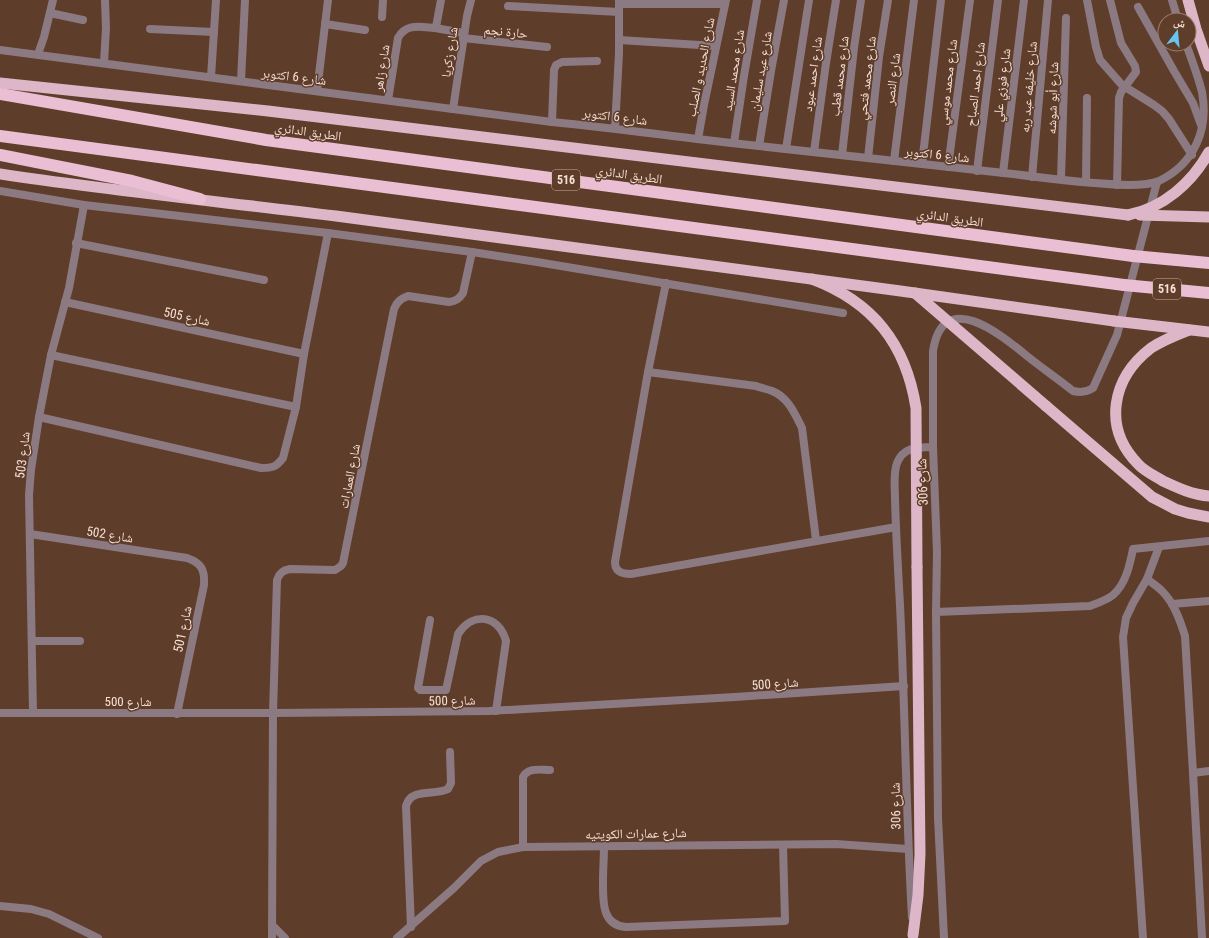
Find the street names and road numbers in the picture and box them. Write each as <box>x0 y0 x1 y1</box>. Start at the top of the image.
street label: شارع الحديد و الصلب <box>684 16 719 118</box>
street label: حارة نجم <box>483 22 529 42</box>
street label: شارع زكريا <box>438 26 463 79</box>
street label: شارع محمد السيد <box>720 28 749 112</box>
street label: شارع عيد سليمان <box>746 30 777 113</box>
street label: شارع محمد قطب <box>827 35 854 117</box>
street label: شارع محمد فتحي <box>854 35 882 121</box>
street label: شارع احمد عبود <box>800 36 827 113</box>
street label: شارع محمد موسي <box>935 38 963 126</box>
street label: شارع احمد الصباح <box>963 41 990 127</box>
street label: شارع خليفه عبد ربه <box>1017 41 1042 134</box>
street label: شارع زاهر <box>370 43 395 94</box>
street label: شارع فوزي علي <box>990 47 1017 123</box>
street label: شارع النصر <box>882 52 905 107</box>
street label: شارع أبو شوشه <box>1044 62 1063 135</box>
street label: شارع 6 اكتوبر <box>259 65 327 90</box>
street label: شارع 6 اكتوبر <box>580 105 648 130</box>
street label: الطريق الدائري <box>273 119 342 147</box>
street label: شارع 6 اكتوبر <box>903 144 970 167</box>
street label: الطريق الدائري <box>594 162 663 190</box>
road number: 516 <box>552 170 580 190</box>
street label: الطريق الدائري <box>915 205 984 233</box>
road number: 516 <box>1153 279 1181 299</box>
street label: شارع 505 <box>162 304 211 331</box>
street label: شارع 503 <box>12 431 35 480</box>
street label: شارع العمارات <box>336 442 365 510</box>
street label: شارع 306 <box>914 458 933 506</box>
street label: شارع 502 <box>85 523 134 548</box>
street label: شارع 501 <box>170 605 197 654</box>
street label: شارع 500 <box>751 674 799 695</box>
street label: شارع 500 <box>428 693 476 710</box>
street label: شارع 500 <box>105 694 151 711</box>
street label: شارع 306 <box>888 782 905 830</box>
street label: شارع عمارات الكويتيه <box>585 825 687 844</box>

